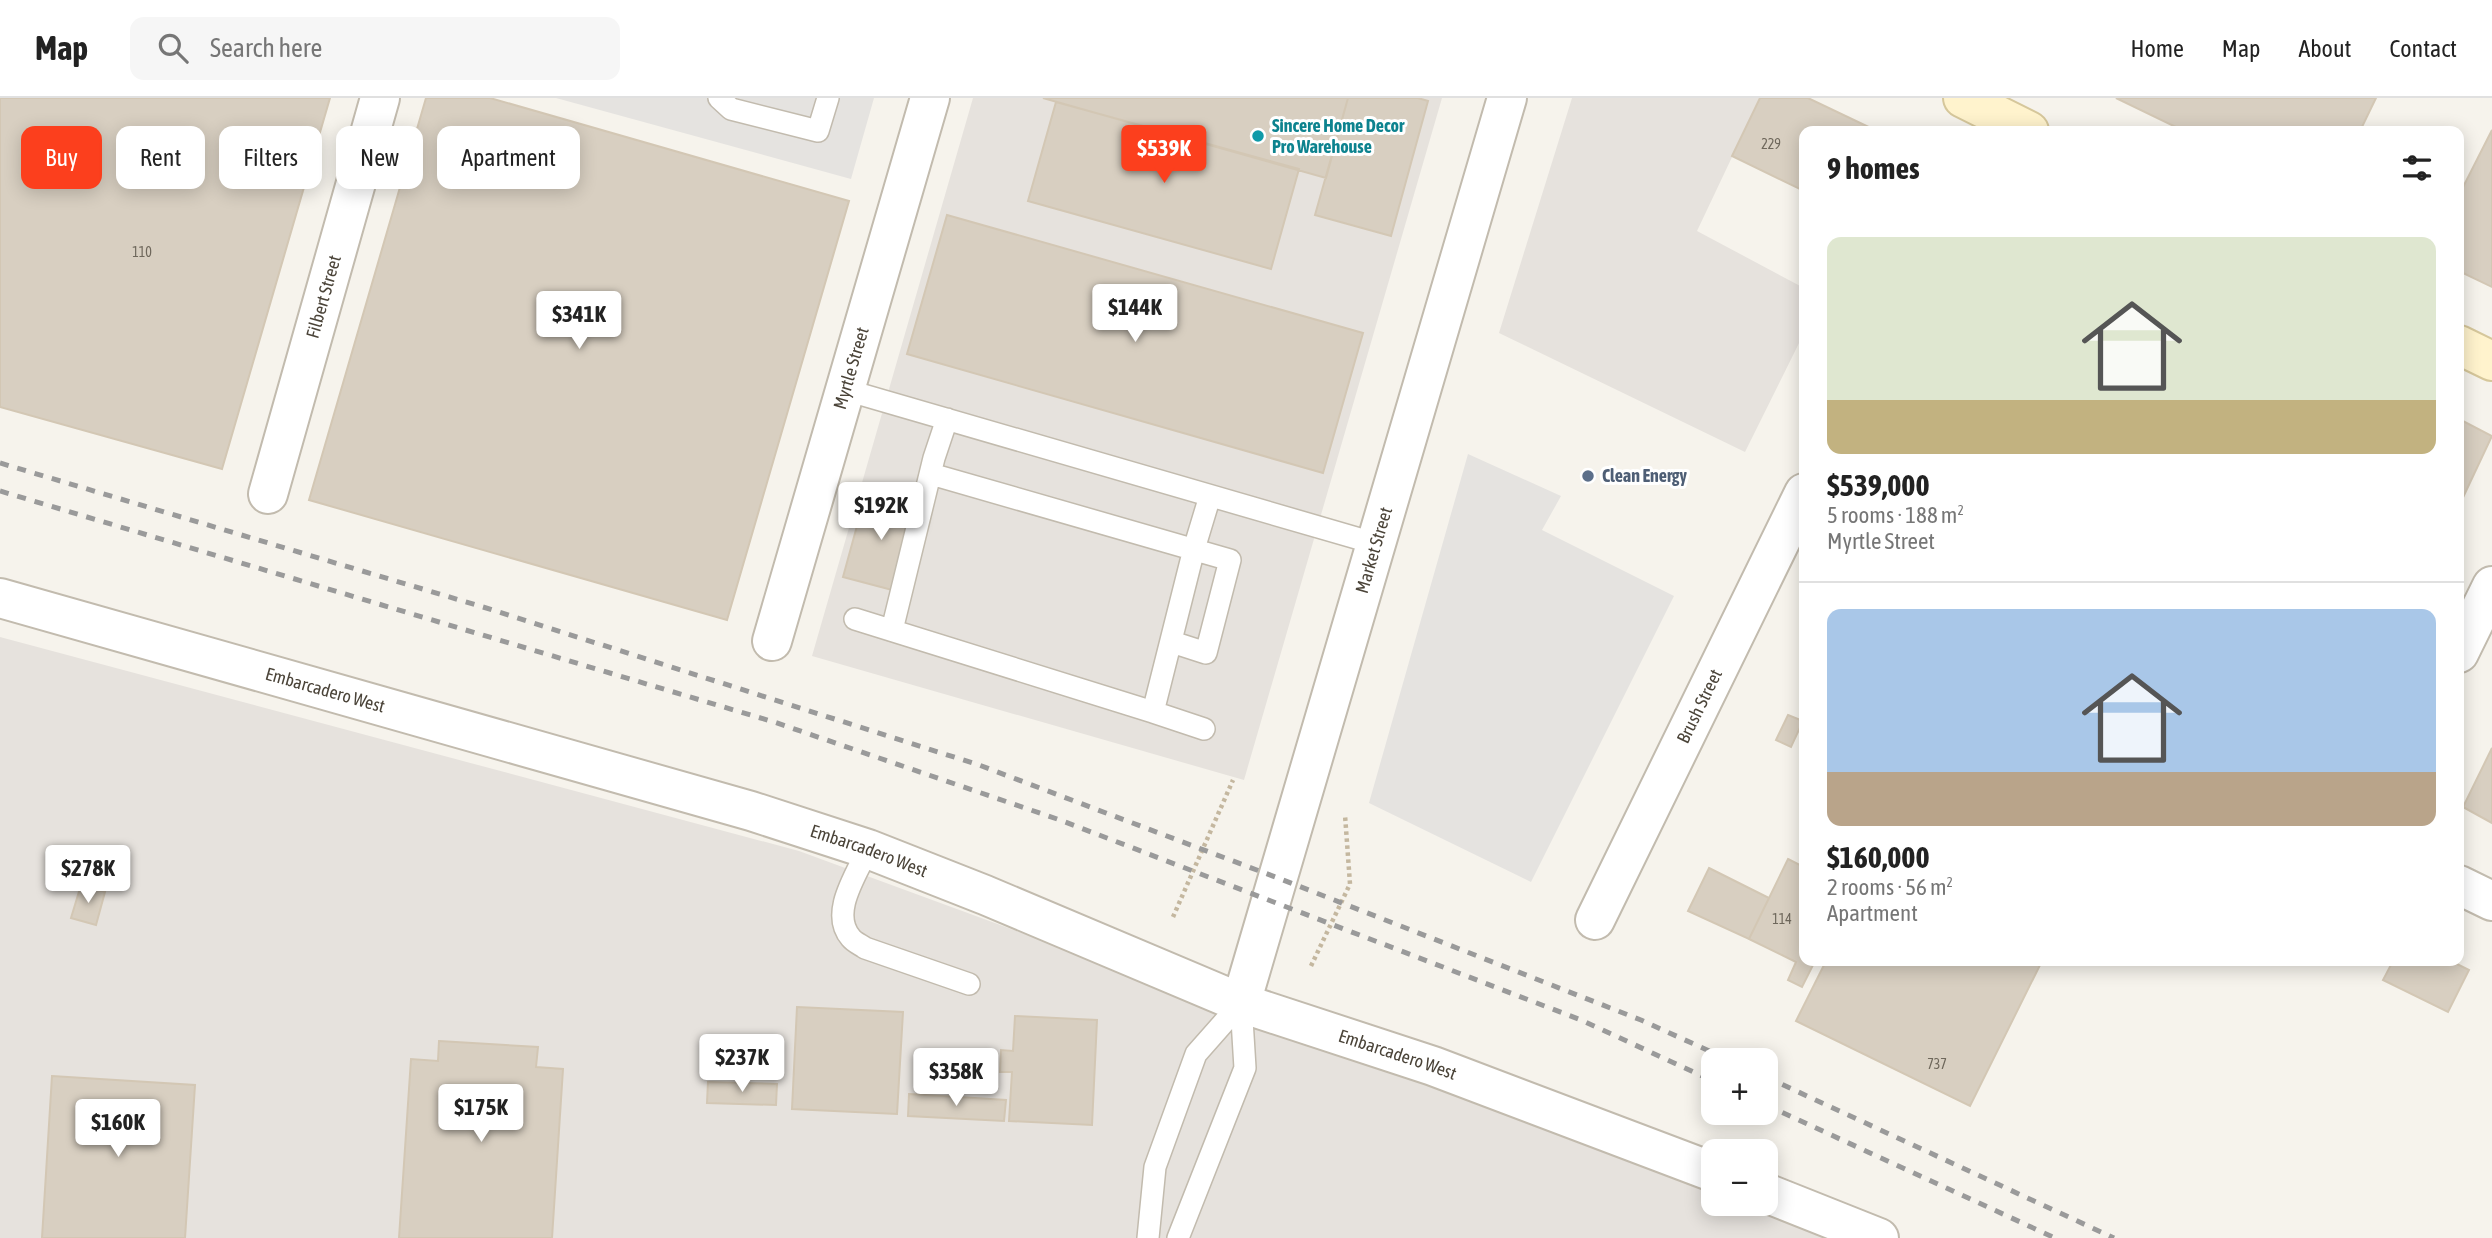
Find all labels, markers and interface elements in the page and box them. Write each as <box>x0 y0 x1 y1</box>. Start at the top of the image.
search box <box>130 17 620 80</box>
text: Map <box>35 29 88 67</box>
icon: search <box>154 29 192 67</box>
text: Search here <box>210 33 322 63</box>
text: Home <box>2130 35 2184 62</box>
text: Map <box>2222 35 2260 62</box>
text: About <box>2298 35 2351 62</box>
text: Contact <box>2389 35 2457 62</box>
place label: Sincere Home Decor Pro Warehouse <box>1272 115 1405 157</box>
chip: Buy <box>21 126 102 189</box>
chip: Rent <box>116 126 205 189</box>
chip: Filters <box>219 126 322 189</box>
chip: New <box>336 126 423 189</box>
chip: Apartment <box>437 126 580 189</box>
pin: $539K <box>1115 126 1213 185</box>
marker: Sincere Home Decor Pro Warehouse <box>1250 128 1266 144</box>
text: $539K <box>1137 135 1191 161</box>
house number: 229 <box>1761 136 1781 152</box>
icon: filters <box>2398 149 2436 187</box>
text: 9 homes <box>1827 151 1920 185</box>
house number: 110 <box>132 244 152 260</box>
street label: Filbert Street <box>302 253 345 340</box>
icon: home <box>2069 283 2195 409</box>
pin: $144K <box>1086 285 1184 344</box>
pin: $341K <box>530 292 628 351</box>
text: $144K <box>1108 294 1162 320</box>
text: $341K <box>552 301 606 327</box>
street label: Myrtle Street <box>829 325 873 412</box>
place label: Clean Energy <box>1602 465 1688 486</box>
marker: Clean Energy <box>1580 468 1596 484</box>
text: $539,000 <box>1827 468 1930 502</box>
pin: $192K <box>832 482 930 542</box>
text: $192K <box>854 492 908 518</box>
text: 5 rooms · 188 m² <box>1827 502 1964 528</box>
street label: Market Street <box>1351 505 1396 596</box>
text: Myrtle Street <box>1827 528 1935 554</box>
icon: home <box>2069 655 2195 781</box>
street label: Embarcadero West <box>263 663 387 717</box>
street label: Brush Street <box>1672 666 1726 746</box>
street label: Embarcadero West <box>808 820 931 881</box>
text: $160,000 <box>1827 840 1930 874</box>
pin: $278K <box>39 846 137 905</box>
text: $278K <box>61 855 115 881</box>
text: 2 rooms · 56 m² <box>1827 874 1953 900</box>
text: Apartment <box>1827 900 1918 926</box>
house number: 114 <box>1772 911 1792 927</box>
street label: Embarcadero West <box>1336 1025 1460 1084</box>
pin: $237K <box>693 1034 791 1094</box>
text: $237K <box>715 1044 769 1070</box>
pin: $358K <box>907 1048 1005 1108</box>
map controls <box>1701 1048 1778 1216</box>
button: + <box>1701 1048 1778 1125</box>
house number: 737 <box>1927 1056 1947 1072</box>
text: $358K <box>929 1058 983 1084</box>
pin: $175K <box>432 1084 530 1144</box>
text: $175K <box>454 1094 508 1120</box>
pin: $160K <box>69 1100 167 1159</box>
text: $160K <box>91 1109 145 1135</box>
button: − <box>1701 1139 1778 1216</box>

